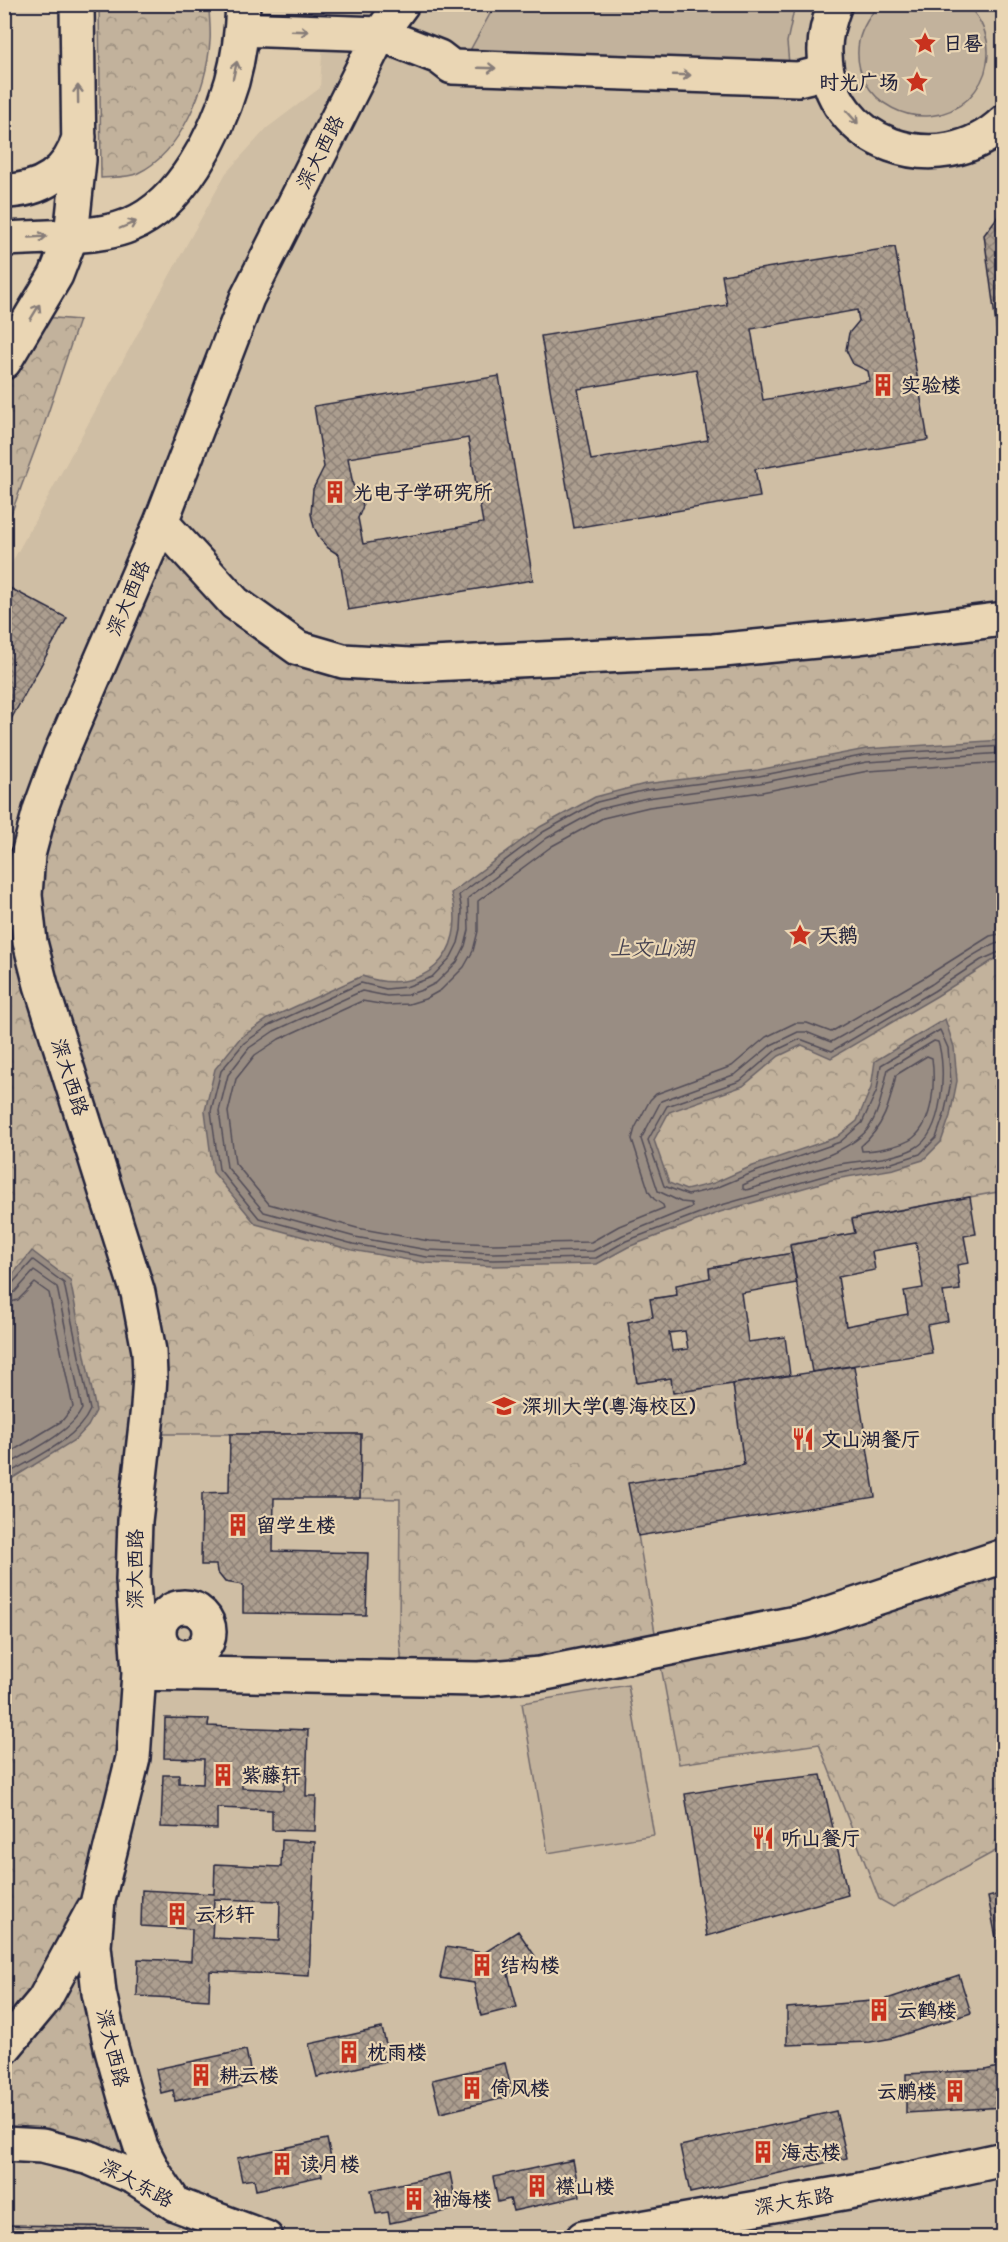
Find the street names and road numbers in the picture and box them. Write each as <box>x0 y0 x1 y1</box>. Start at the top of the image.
street label: 深大西路 <box>289 109 350 194</box>
street label: 深大西路 <box>99 555 156 640</box>
street label: 深大西路 <box>45 1035 96 1120</box>
street label: 深大西路 <box>121 1528 148 1609</box>
street label: 深大西路 <box>91 2006 137 2091</box>
street label: 深大东路 <box>96 2152 180 2214</box>
street label: 深大东路 <box>752 2180 837 2221</box>

